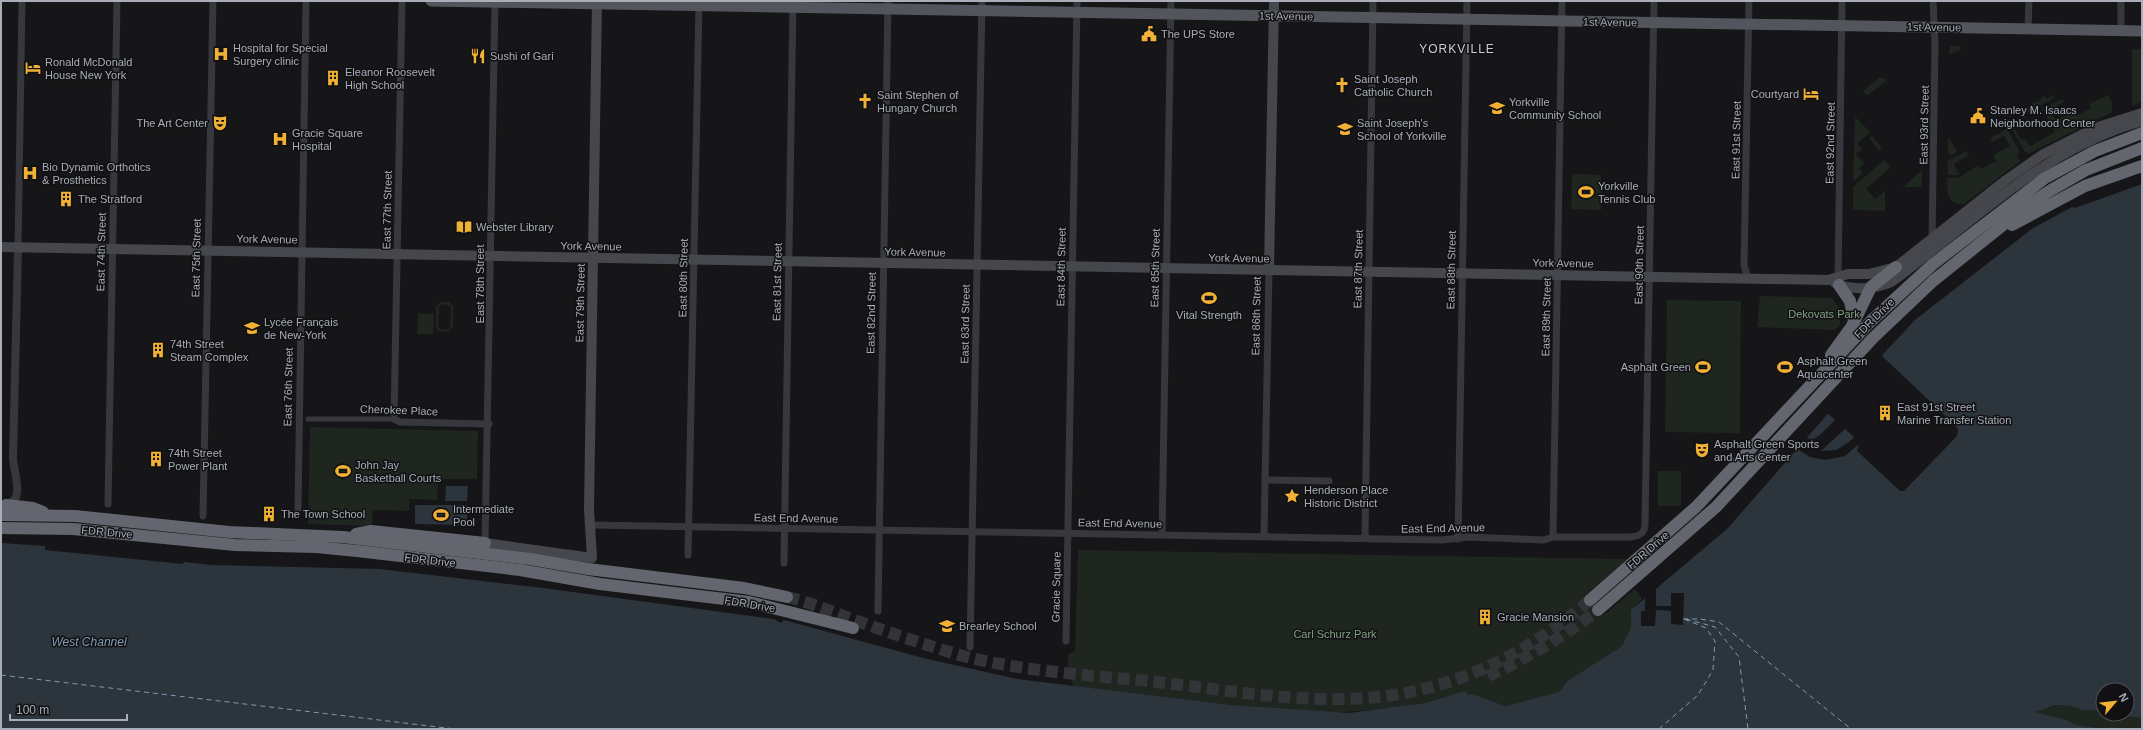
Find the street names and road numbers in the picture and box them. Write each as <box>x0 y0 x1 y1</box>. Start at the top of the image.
street label: 1st Avenue <box>1259 10 1313 22</box>
street label: 1st Avenue <box>1583 16 1637 28</box>
street label: 1st Avenue <box>1907 21 1961 33</box>
street label: East 93rd Street <box>1917 85 1931 165</box>
street label: East 91st Street <box>1729 101 1743 179</box>
street label: East 92nd Street <box>1823 102 1837 184</box>
street label: East 77th Street <box>380 170 394 250</box>
street label: East 74th Street <box>94 212 108 292</box>
street label: East 75th Street <box>189 218 203 298</box>
street label: East 90th Street <box>1632 225 1646 305</box>
street label: East 84th Street <box>1054 227 1068 307</box>
street label: East 85th Street <box>1148 228 1162 308</box>
street label: East 87th Street <box>1351 229 1365 309</box>
street label: East 88th Street <box>1444 230 1458 310</box>
street label: York Avenue <box>236 232 298 246</box>
street label: East 80th Street <box>676 238 690 318</box>
street label: York Avenue <box>560 239 622 253</box>
street label: East 81st Street <box>770 243 784 321</box>
street label: East 78th Street <box>474 245 486 323</box>
street label: York Avenue <box>884 245 946 259</box>
street label: York Avenue <box>1208 251 1270 265</box>
street label: York Avenue <box>1532 256 1594 270</box>
street label: East 79th Street <box>573 263 587 343</box>
street label: East 82nd Street <box>864 272 878 354</box>
street label: East 86th Street <box>1249 276 1263 356</box>
street label: East 89th Street <box>1539 277 1553 357</box>
street label: East 83rd Street <box>958 284 972 364</box>
street label: FDR Drive <box>1852 296 1896 340</box>
street label: East 76th Street <box>281 347 295 427</box>
street label: Cherokee Place <box>360 403 438 417</box>
street label: East End Avenue <box>754 511 838 525</box>
street label: East End Avenue <box>1078 516 1162 530</box>
street label: East End Avenue <box>1401 521 1485 535</box>
street label: FDR Drive <box>81 524 133 540</box>
street label: FDR Drive <box>1625 529 1671 571</box>
street label: FDR Drive <box>404 551 456 569</box>
street label: Gracie Square <box>1049 551 1063 623</box>
street label: FDR Drive <box>724 594 776 614</box>

